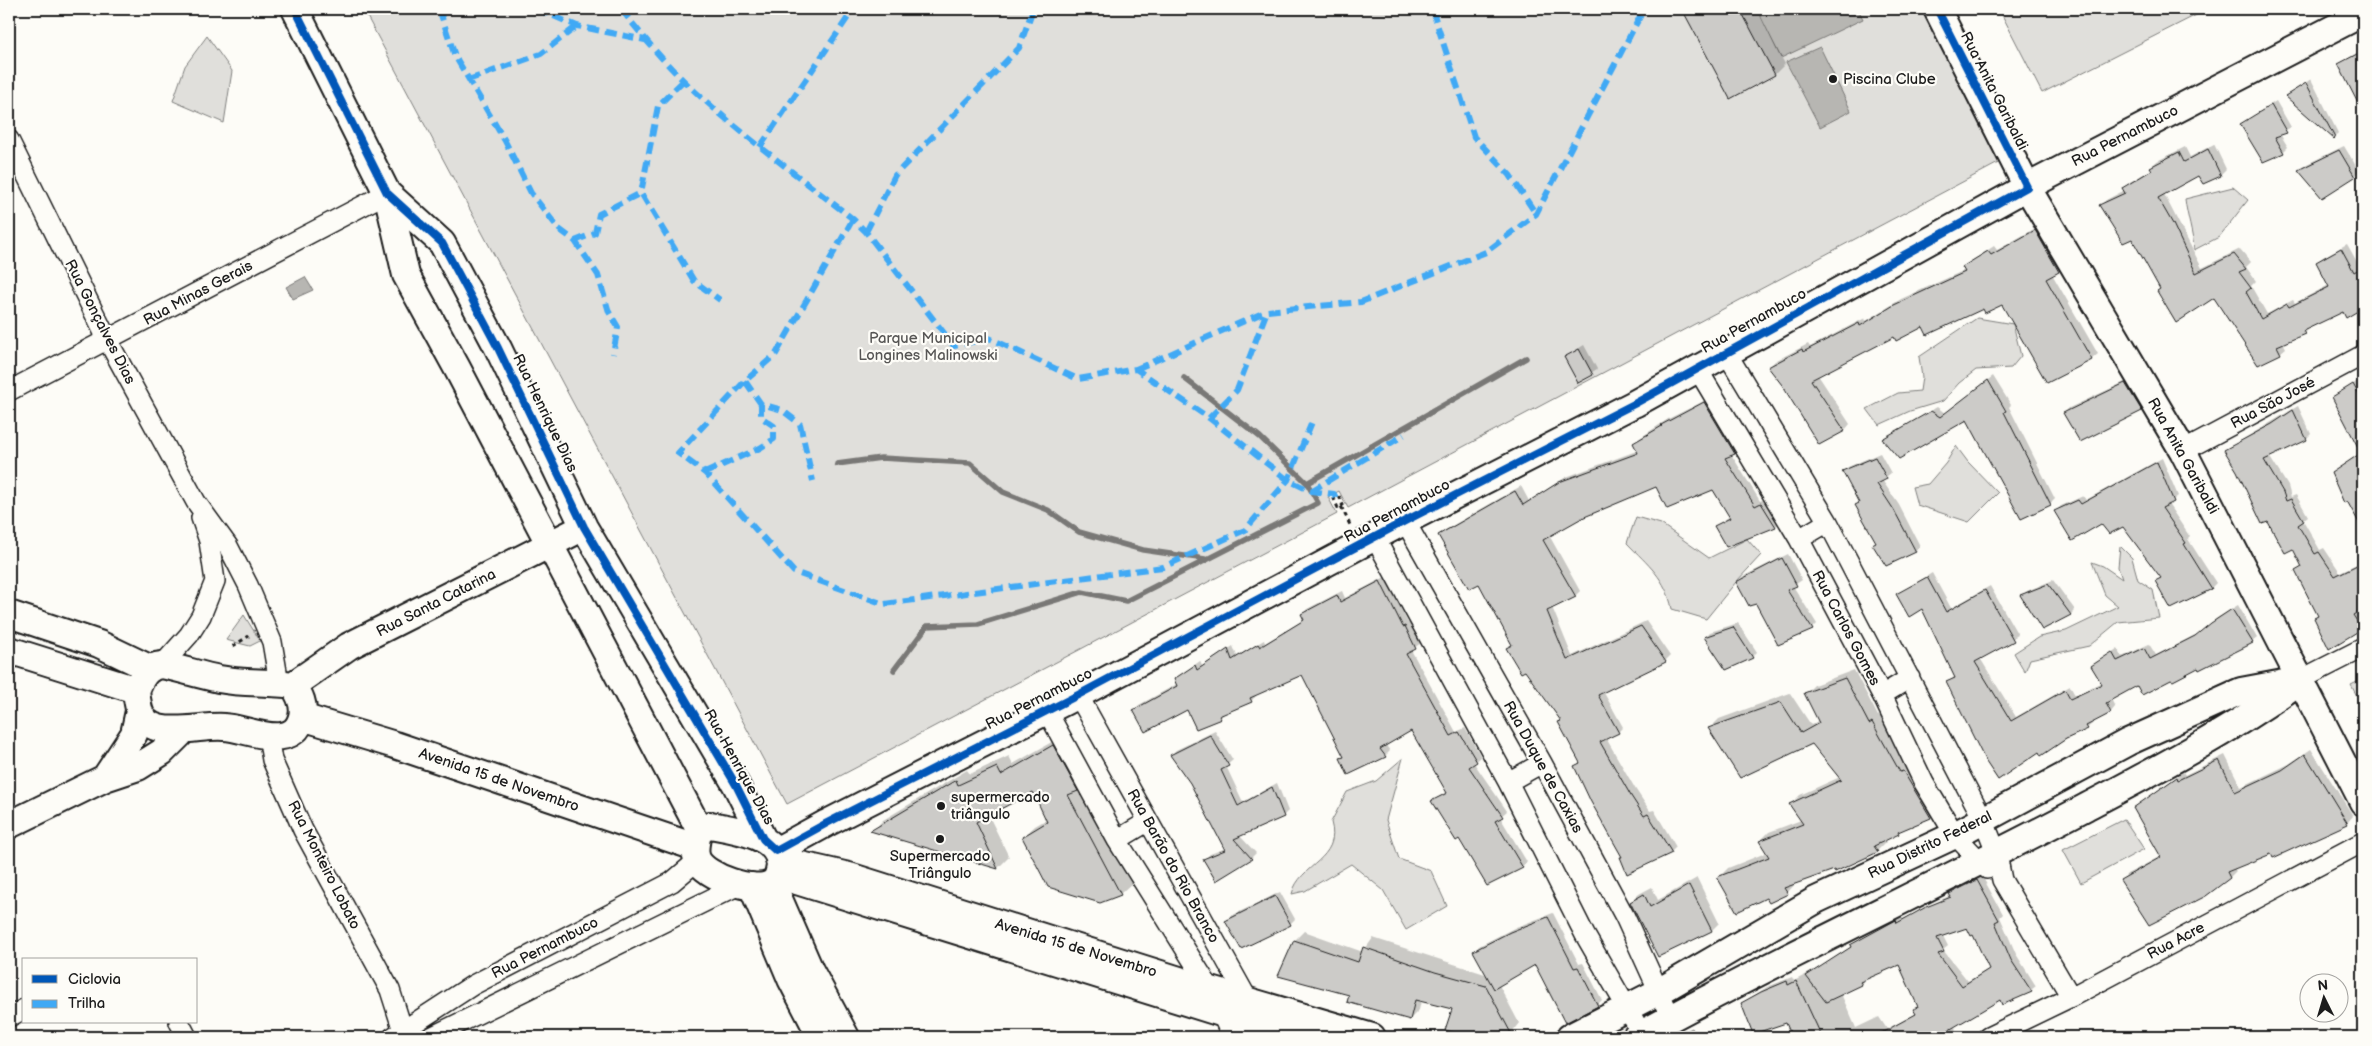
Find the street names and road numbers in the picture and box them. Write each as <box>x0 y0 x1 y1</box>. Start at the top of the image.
street label: Rua Anita Garibaldi <box>1956 29 2032 153</box>
street label: Rua Pernambuco <box>2068 101 2182 171</box>
street label: Rua Gonçalves Dias <box>60 256 140 388</box>
street label: Rua Minas Gerais <box>140 256 256 330</box>
street label: Rua Pernambuco <box>1698 284 1810 358</box>
street label: Rua Henrique Dias <box>508 351 582 476</box>
street label: Rua São José <box>2227 373 2319 433</box>
street label: Rua Anita Garibaldi <box>2143 394 2223 518</box>
street label: Rua Pernambuco <box>1341 475 1453 547</box>
street label: Rua Santa Catarina <box>373 565 499 641</box>
street label: Rua Carlos Gomes <box>1808 567 1885 689</box>
street label: Rua Pernambuco <box>982 664 1096 734</box>
street label: Rua Duque de Caxias <box>1499 698 1587 837</box>
street label: Rua Henrique Dias <box>699 706 779 829</box>
street label: Avenida 15 de Novembro <box>416 744 582 816</box>
street label: Rua Barão do Rio Branco <box>1123 786 1223 946</box>
street label: Rua Monteiro Lobato <box>283 797 365 933</box>
street label: Rua Distrito Federal <box>1865 807 1995 883</box>
street label: Rua Pernambuco <box>488 913 602 983</box>
street label: Avenida 15 de Novembro <box>993 914 1159 982</box>
street label: Rua Acre <box>2144 918 2208 964</box>

